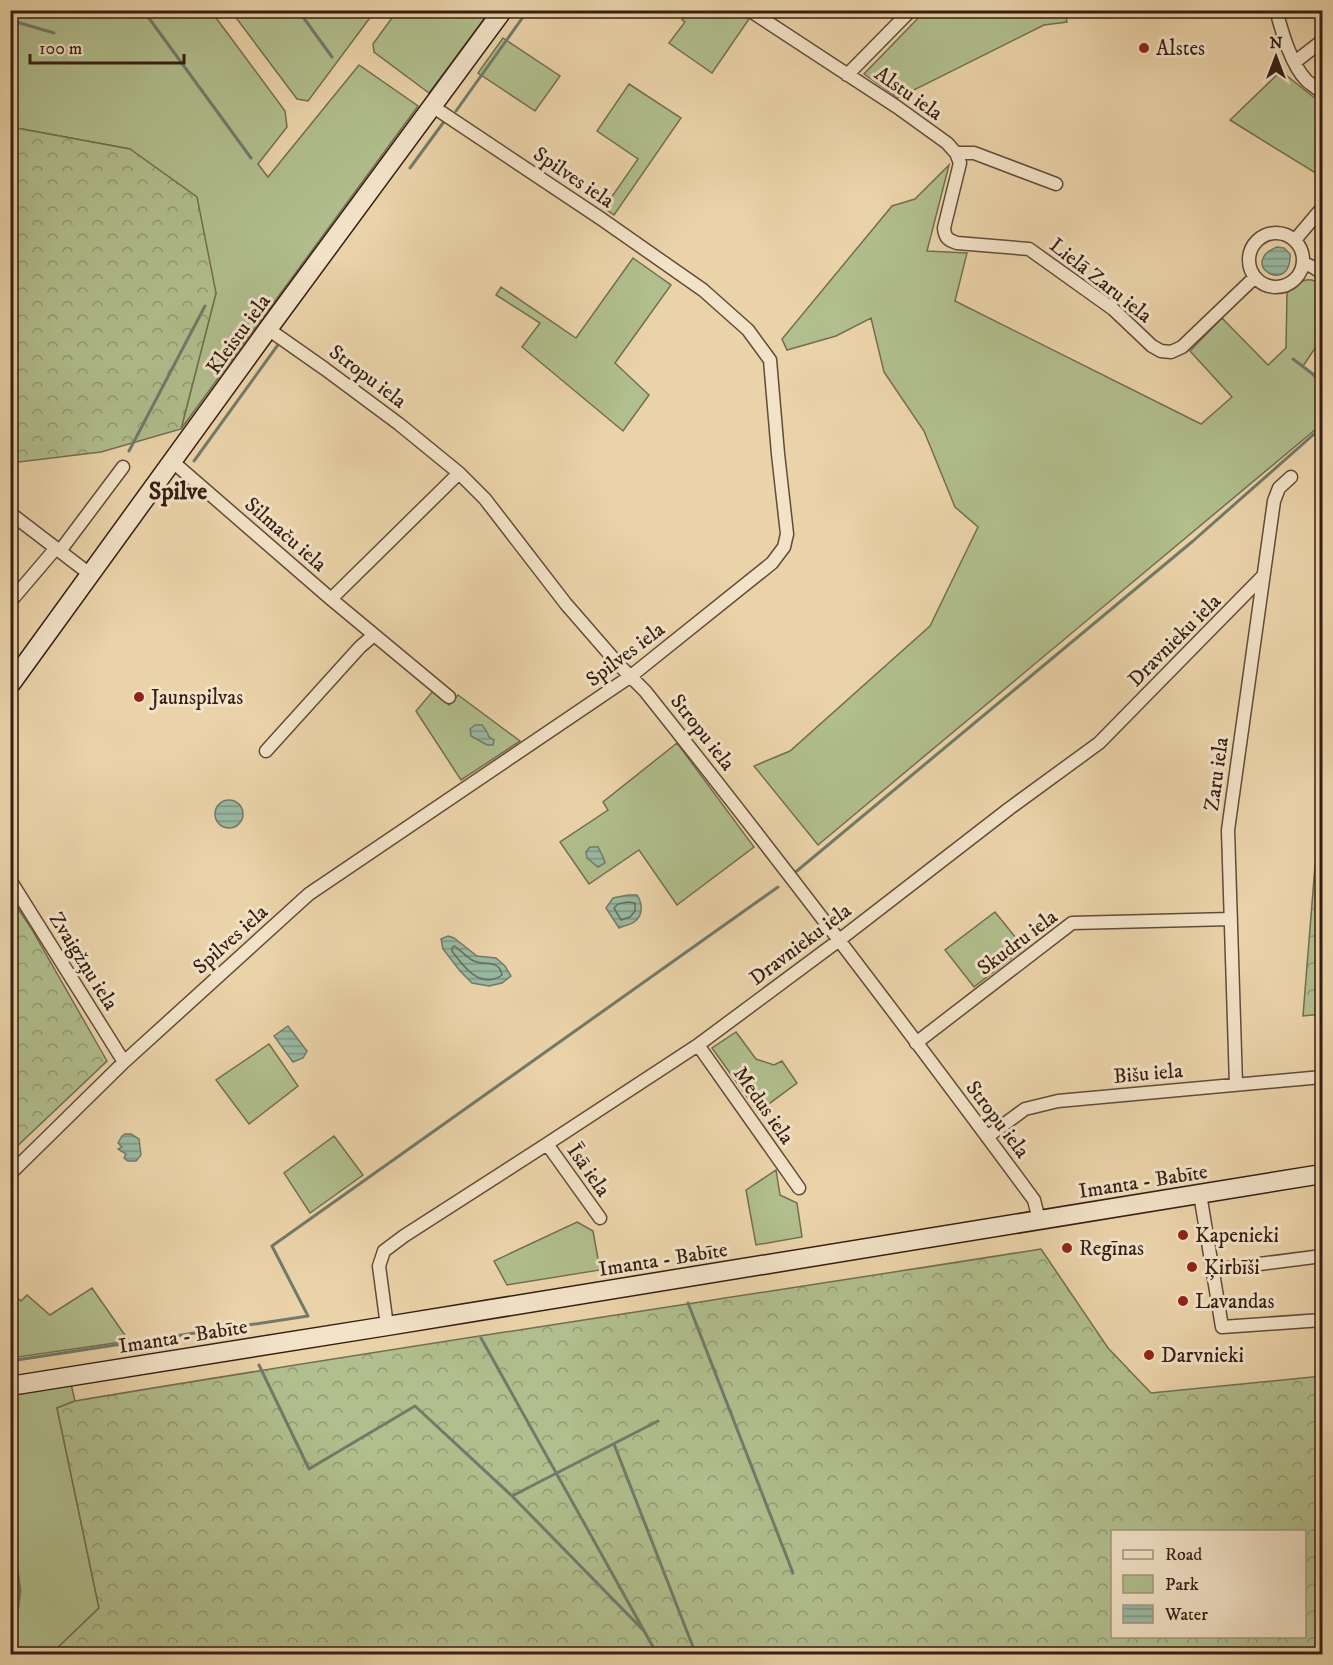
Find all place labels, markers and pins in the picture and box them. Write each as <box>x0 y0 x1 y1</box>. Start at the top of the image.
place label: Alstes <box>1156 36 1205 62</box>
marker: Alstes <box>1137 41 1151 55</box>
place label: Jaunspilvas <box>149 685 243 711</box>
marker: Jaunspilvas <box>132 690 146 704</box>
place label: Kapenieki <box>1195 1223 1279 1249</box>
marker: Kapenieki <box>1176 1228 1190 1242</box>
place label: Regīnas <box>1079 1236 1144 1262</box>
marker: Regīnas <box>1060 1241 1074 1255</box>
place label: Ķirbīši <box>1204 1255 1260 1281</box>
marker: Ķirbīši <box>1185 1260 1199 1274</box>
place label: Lavandas <box>1195 1289 1274 1315</box>
marker: Lavandas <box>1176 1294 1190 1308</box>
place label: Darvnieki <box>1161 1343 1244 1369</box>
marker: Darvnieki <box>1142 1348 1156 1362</box>

